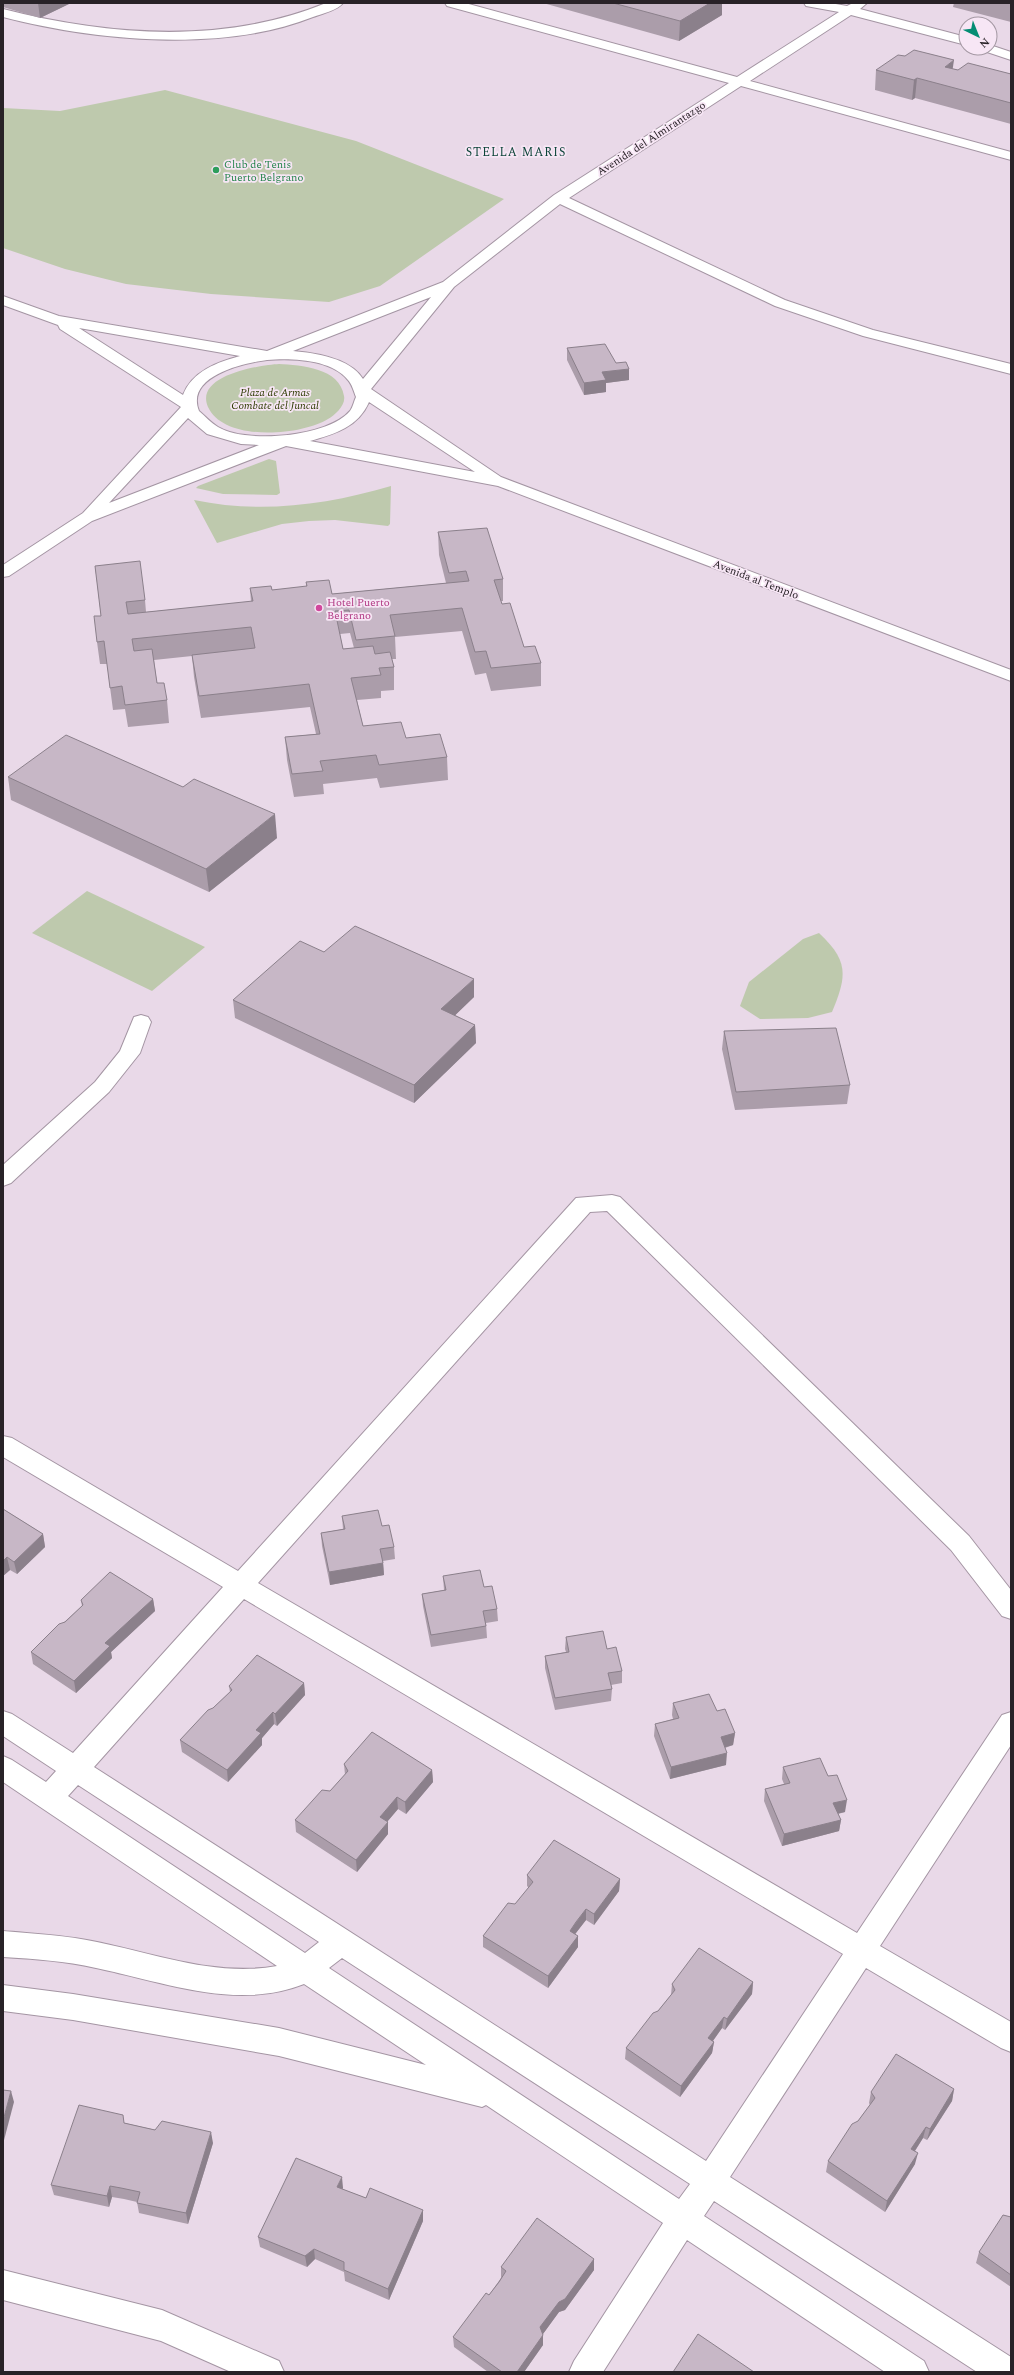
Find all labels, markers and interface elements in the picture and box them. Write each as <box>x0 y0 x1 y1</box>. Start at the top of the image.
north arrow <box>958 16 998 56</box>
text: N <box>975 34 994 52</box>
street label: Avenida del Almirantazgo <box>593 97 709 180</box>
district label: STELLA MARIS <box>466 143 566 162</box>
place label: Club de Tenis Puerto Belgrano <box>224 156 304 186</box>
marker: Club de Tenis Puerto Belgrano <box>211 165 221 175</box>
park label: Plaza de Armas Combate del Juncal <box>231 384 319 414</box>
street label: Avenida al Templo <box>710 555 801 604</box>
place label: Hotel Puerto Belgrano <box>327 594 390 624</box>
marker: Hotel Puerto Belgrano <box>314 603 324 613</box>

